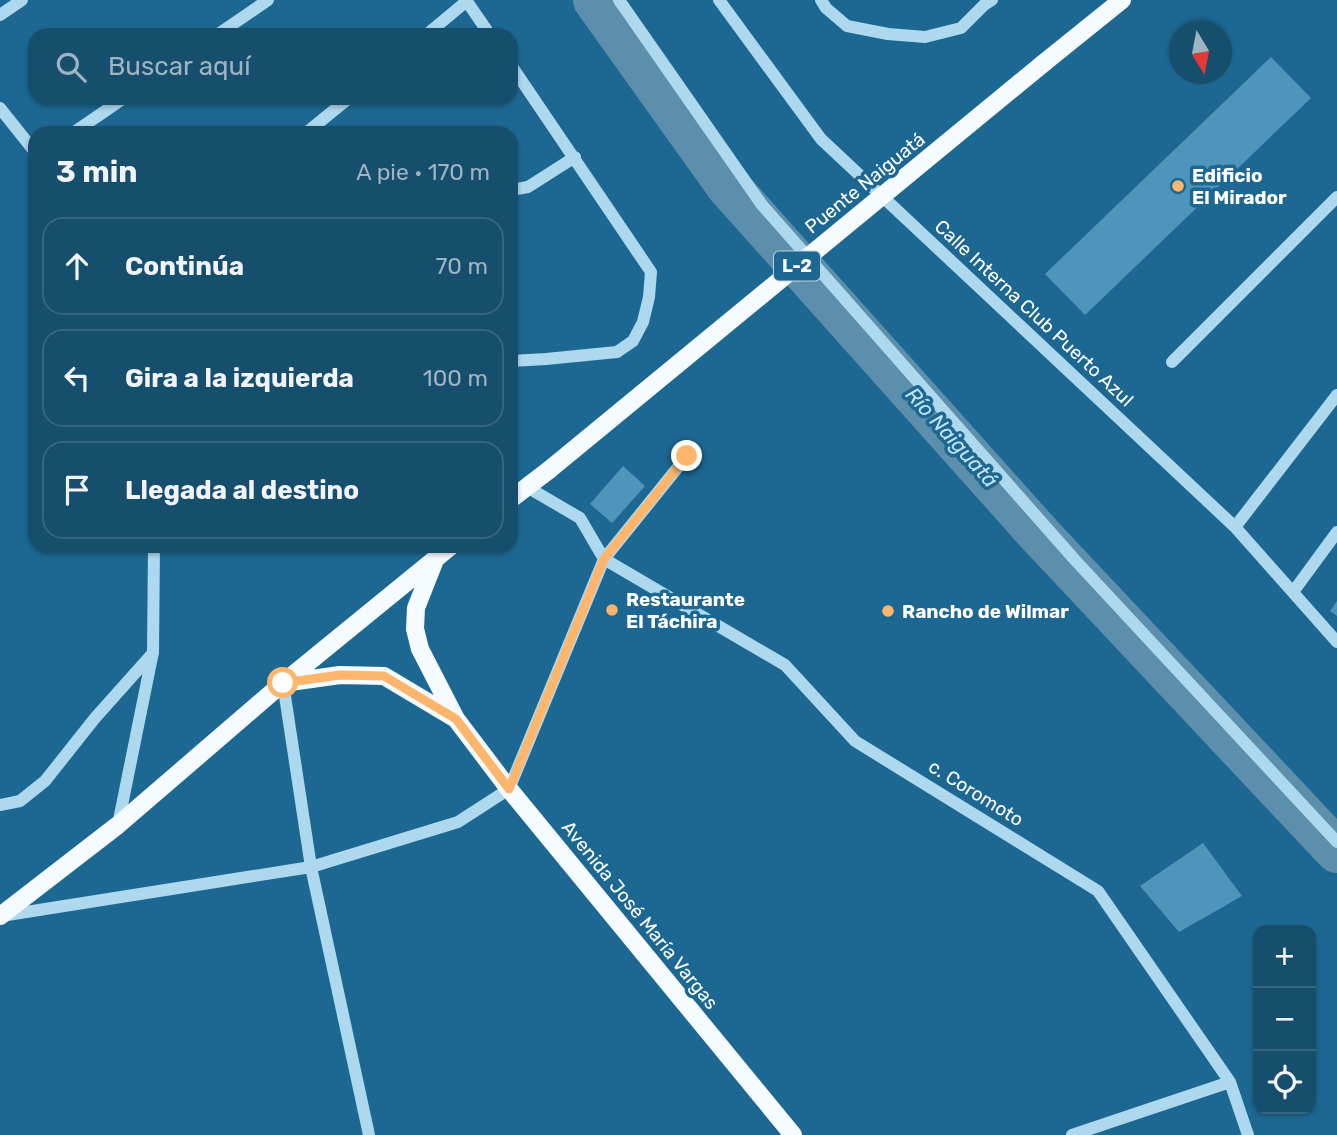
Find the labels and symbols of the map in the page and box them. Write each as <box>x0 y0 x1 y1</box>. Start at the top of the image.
north arrow <box>1169 21 1232 84</box>
street label: Puente Naiguatá <box>800 128 930 238</box>
place label: Edificio El Mirador <box>1192 164 1287 209</box>
marker: Edificio El Mirador <box>1170 178 1186 194</box>
street label: Calle Interna Club Puerto Azul <box>930 215 1138 411</box>
road number: L-2 <box>774 252 820 280</box>
water label: Río Naiguatá <box>901 382 1003 492</box>
route end <box>671 440 702 471</box>
place label: Restaurante El Táchira <box>626 588 745 633</box>
place label: Rancho de Wilmar <box>902 600 1069 623</box>
marker: Restaurante El Táchira <box>604 602 620 618</box>
marker: Rancho de Wilmar <box>880 603 896 619</box>
route start <box>267 667 298 698</box>
street label: c. Coromoto <box>924 755 1028 831</box>
street label: Avenida José María Vargas <box>557 816 723 1014</box>

